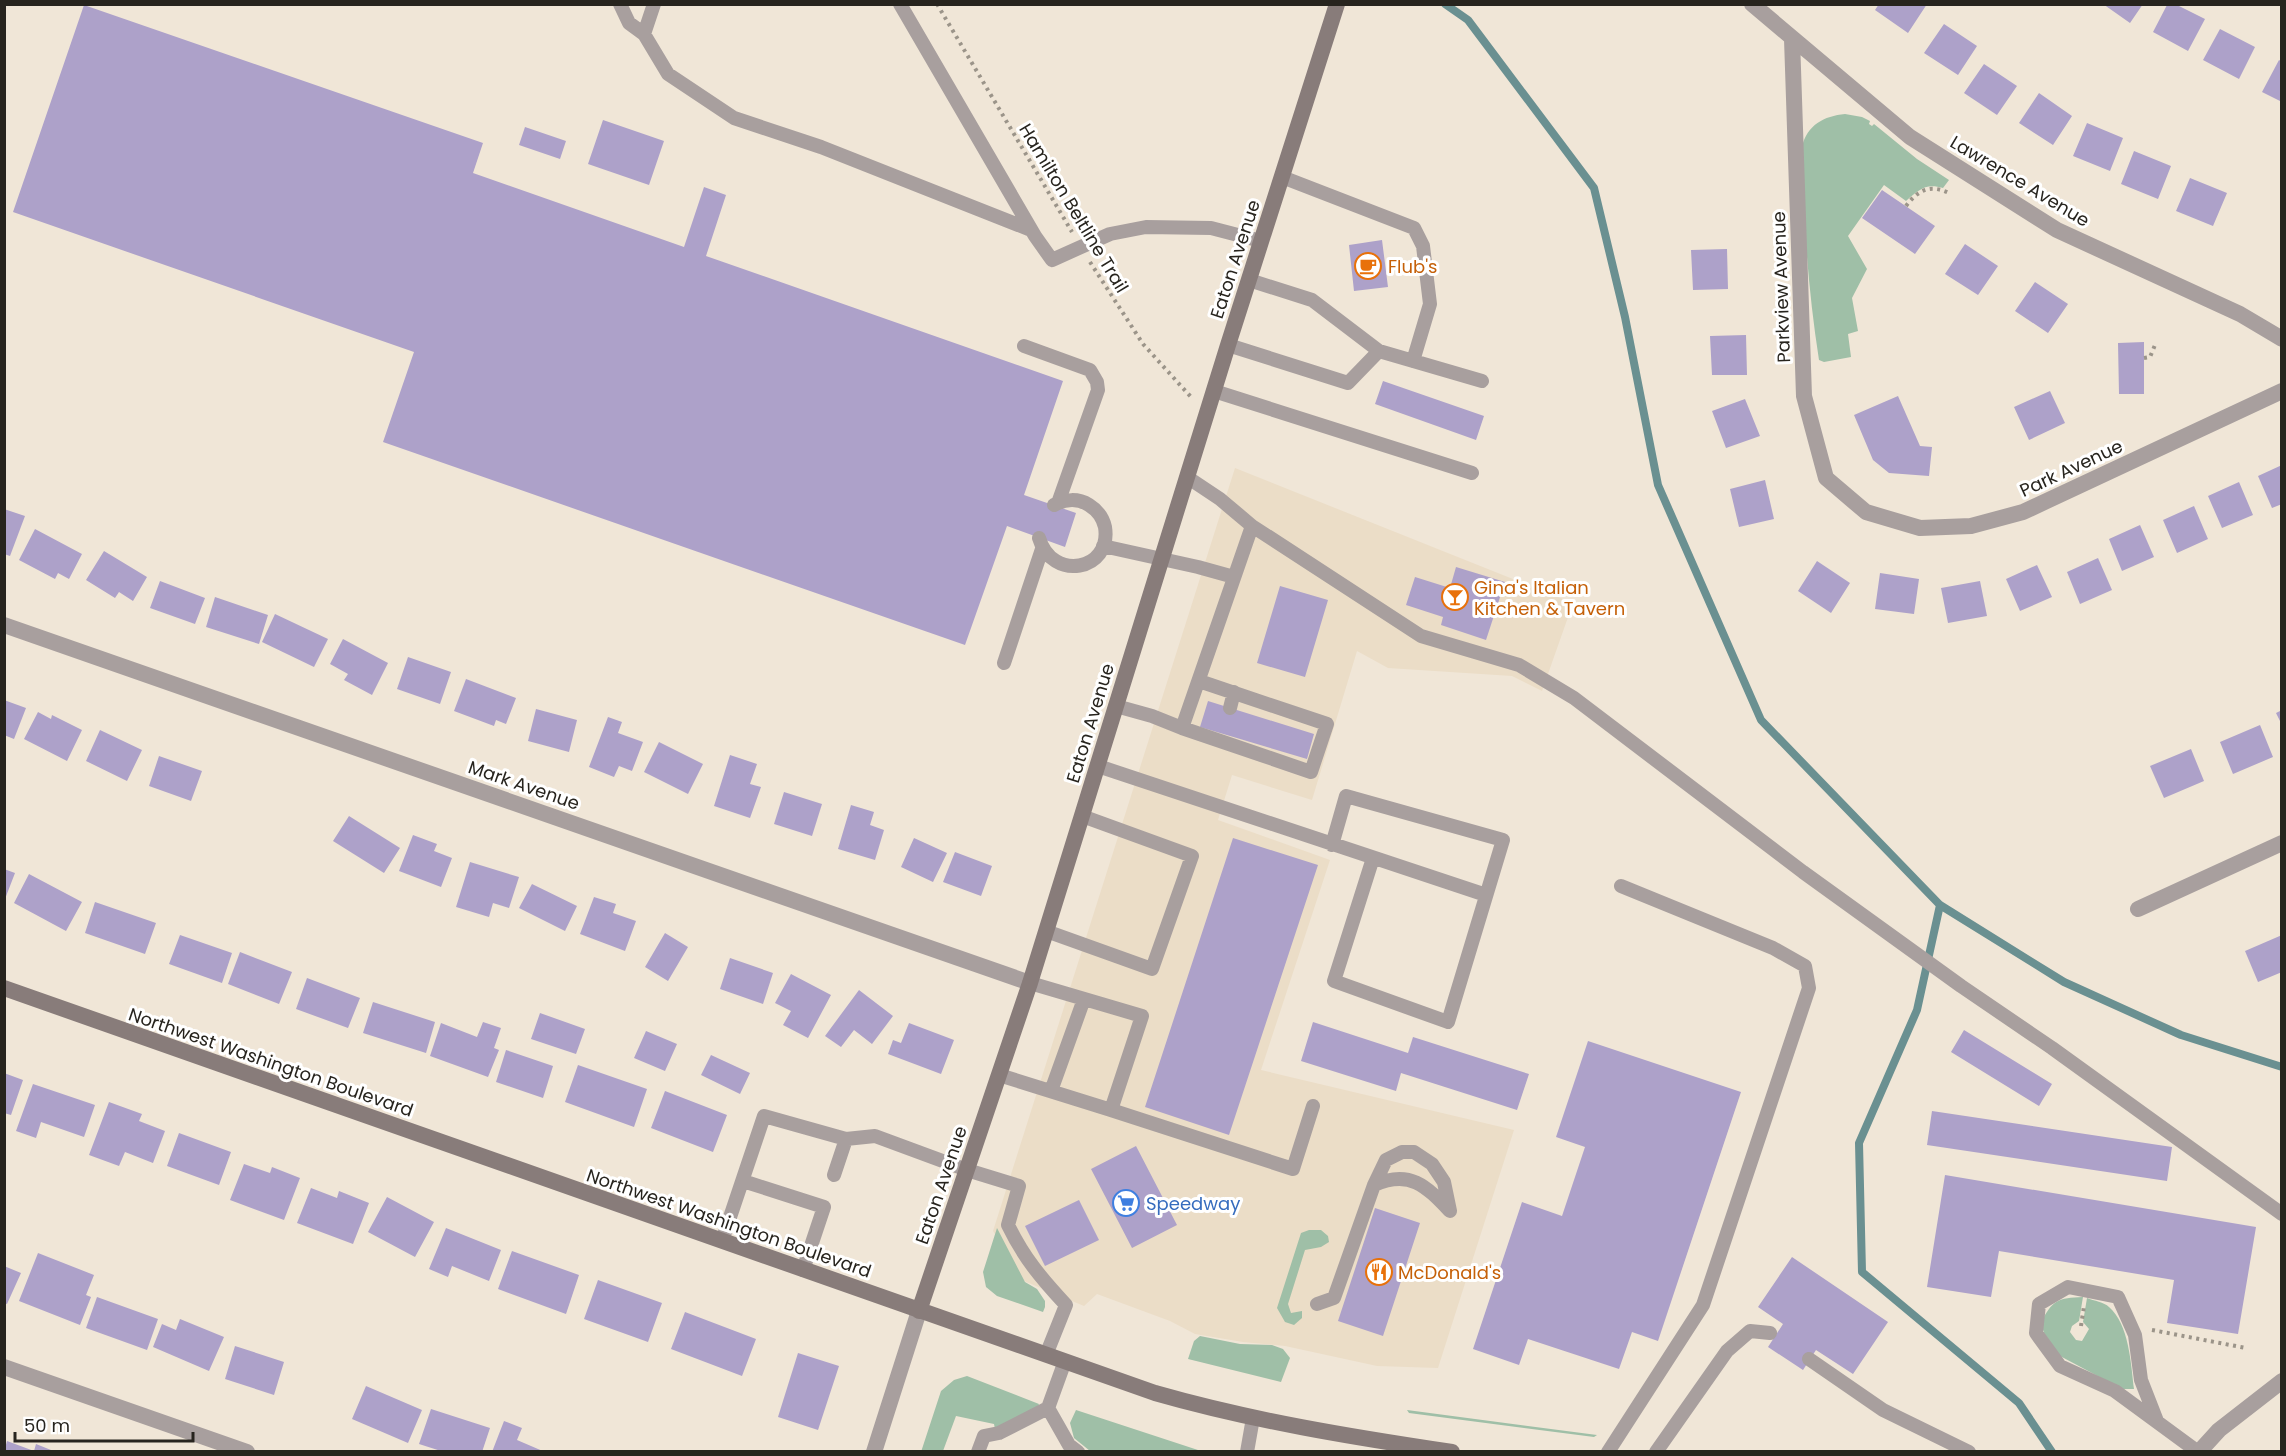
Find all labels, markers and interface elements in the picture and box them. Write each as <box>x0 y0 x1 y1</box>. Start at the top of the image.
street label: Hamilton Beltline Trail <box>1013 119 1135 297</box>
street label: Lawrence Avenue <box>1946 129 2094 233</box>
street label: Eaton Avenue <box>1204 196 1266 322</box>
street label: Parkview Avenue <box>1766 211 1796 363</box>
cafe icon: Flub's <box>1353 251 1383 281</box>
place label: Flub's <box>1388 254 1437 279</box>
street label: Park Avenue <box>2015 433 2127 503</box>
place label: Gina's Italian Kitchen & Tavern <box>1474 575 1625 621</box>
bar icon: Gina's Italian Kitchen & Tavern <box>1440 582 1470 612</box>
street label: Eaton Avenue <box>1060 660 1120 786</box>
street label: Mark Avenue <box>465 754 583 816</box>
street label: Northwest Washington Boulevard <box>125 1001 417 1123</box>
street label: Eaton Avenue <box>909 1123 973 1247</box>
street label: Northwest Washington Boulevard <box>583 1162 875 1284</box>
supermarket icon: Speedway <box>1111 1188 1141 1218</box>
place label: Speedway <box>1146 1191 1240 1216</box>
restaurant icon: McDonald's <box>1364 1257 1394 1287</box>
place label: McDonald's <box>1398 1260 1501 1285</box>
scale bar <box>15 1405 194 1443</box>
text: 50 m <box>24 1413 70 1438</box>

